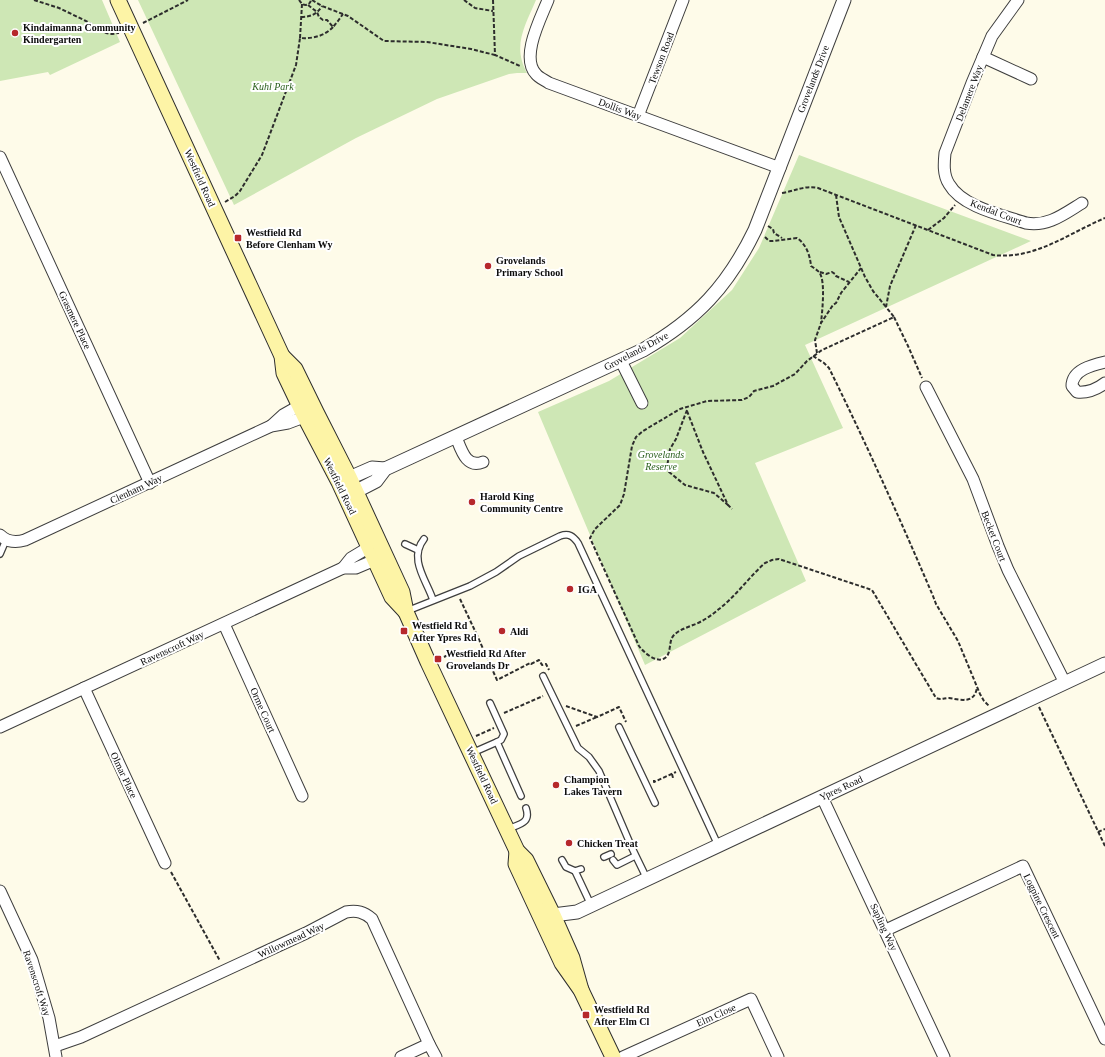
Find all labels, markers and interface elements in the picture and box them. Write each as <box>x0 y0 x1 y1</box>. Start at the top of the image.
place label: Kindaimanna Community Kindergarten <box>23 22 136 45</box>
marker: Kindaimanna Community Kindergarten <box>10 28 20 38</box>
street label: Tewson Road <box>646 31 676 85</box>
street label: Grovelands Drive <box>795 43 831 114</box>
street label: Delamere Way <box>953 63 985 123</box>
park label: Kuhl Park <box>251 81 294 92</box>
street label: Dollis Way <box>597 96 643 122</box>
street label: Westfield Road <box>182 148 218 208</box>
street label: Kendal Court <box>969 197 1023 227</box>
place label: Westfield Rd Before Clenham Wy <box>246 227 332 250</box>
marker: Westfield Rd Before Clenham Wy <box>233 233 243 243</box>
place label: Grovelands Primary School <box>496 255 563 278</box>
marker: Grovelands Primary School <box>483 261 493 271</box>
street label: Grasmere Place <box>57 289 94 351</box>
street label: Grovelands Drive <box>602 329 671 373</box>
park label: Grovelands Reserve <box>638 449 684 472</box>
street label: Westfield Road <box>322 456 358 516</box>
street label: Clenham Way <box>108 472 164 506</box>
place label: Harold King Community Centre <box>480 491 563 514</box>
marker: Harold King Community Centre <box>467 497 477 507</box>
street label: Becket Court <box>979 509 1009 563</box>
marker: IGA <box>565 584 575 594</box>
place label: IGA <box>578 584 598 595</box>
place label: Westfield Rd After Ypres Rd <box>412 620 477 643</box>
marker: Westfield Rd After Ypres Rd <box>399 626 409 636</box>
marker: Aldi <box>497 626 507 636</box>
place label: Aldi <box>510 626 529 637</box>
street label: Ravenscroft Way <box>139 628 205 668</box>
place label: Westfield Rd After Grovelands Dr <box>446 648 527 671</box>
marker: Westfield Rd After Grovelands Dr <box>433 654 443 664</box>
street label: Orme Court <box>248 686 278 734</box>
street label: Westfield Road <box>464 745 500 805</box>
street label: Olmar Place <box>109 750 140 800</box>
street label: Ypres Road <box>818 773 864 803</box>
place label: Champion Lakes Tavern <box>564 774 623 797</box>
marker: Champion Lakes Tavern <box>551 780 561 790</box>
marker: Chicken Treat <box>564 838 574 848</box>
place label: Chicken Treat <box>577 838 639 849</box>
street label: Logpine Crescent <box>1022 872 1063 940</box>
street label: Sapling Way <box>868 902 900 952</box>
street label: Willowmead Way <box>256 920 326 960</box>
street label: Ravenscroft Way <box>21 949 53 1017</box>
street label: Elm Close <box>695 1001 738 1029</box>
place label: Westfield Rd After Elm Cl <box>594 1004 650 1027</box>
marker: Westfield Rd After Elm Cl <box>581 1010 591 1020</box>

